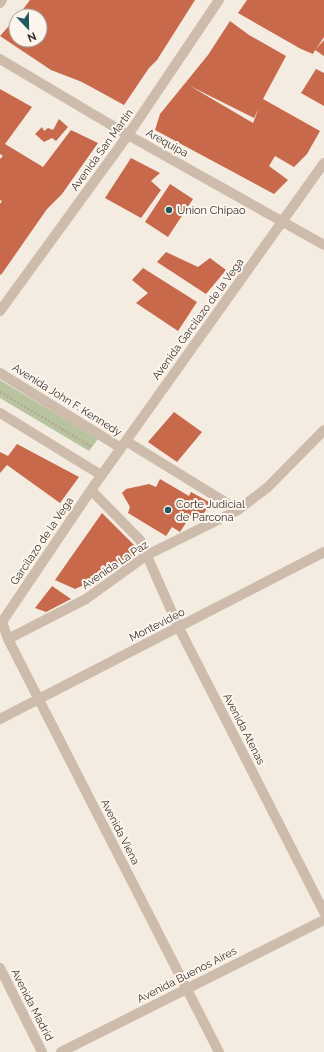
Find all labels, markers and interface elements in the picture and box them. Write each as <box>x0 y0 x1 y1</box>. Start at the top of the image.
north arrow <box>8 8 48 48</box>
text: N <box>25 29 38 44</box>
street label: Avenida San Martín <box>68 107 136 193</box>
street label: Arequipa <box>144 126 190 160</box>
place label: Union Chipao <box>177 204 246 217</box>
marker: Union Chipao <box>164 205 174 215</box>
street label: Avenida Garcilazo de la Vega <box>150 256 246 382</box>
street label: Avenida John F. Kennedy <box>10 361 124 439</box>
street label: Garcilazo de la Vega <box>8 495 76 587</box>
place label: Corte Judicial de Parcona <box>176 498 245 524</box>
marker: Corte Judicial de Parcona <box>163 505 173 515</box>
street label: Avenida La Paz <box>79 538 151 592</box>
street label: Montevideo <box>127 605 187 645</box>
street label: Avenida Atenas <box>220 691 268 767</box>
street label: Avenida Viena <box>98 797 142 867</box>
street label: Avenida Buenos Aires <box>135 944 239 1006</box>
street label: Avenida Madrid <box>8 967 56 1043</box>

